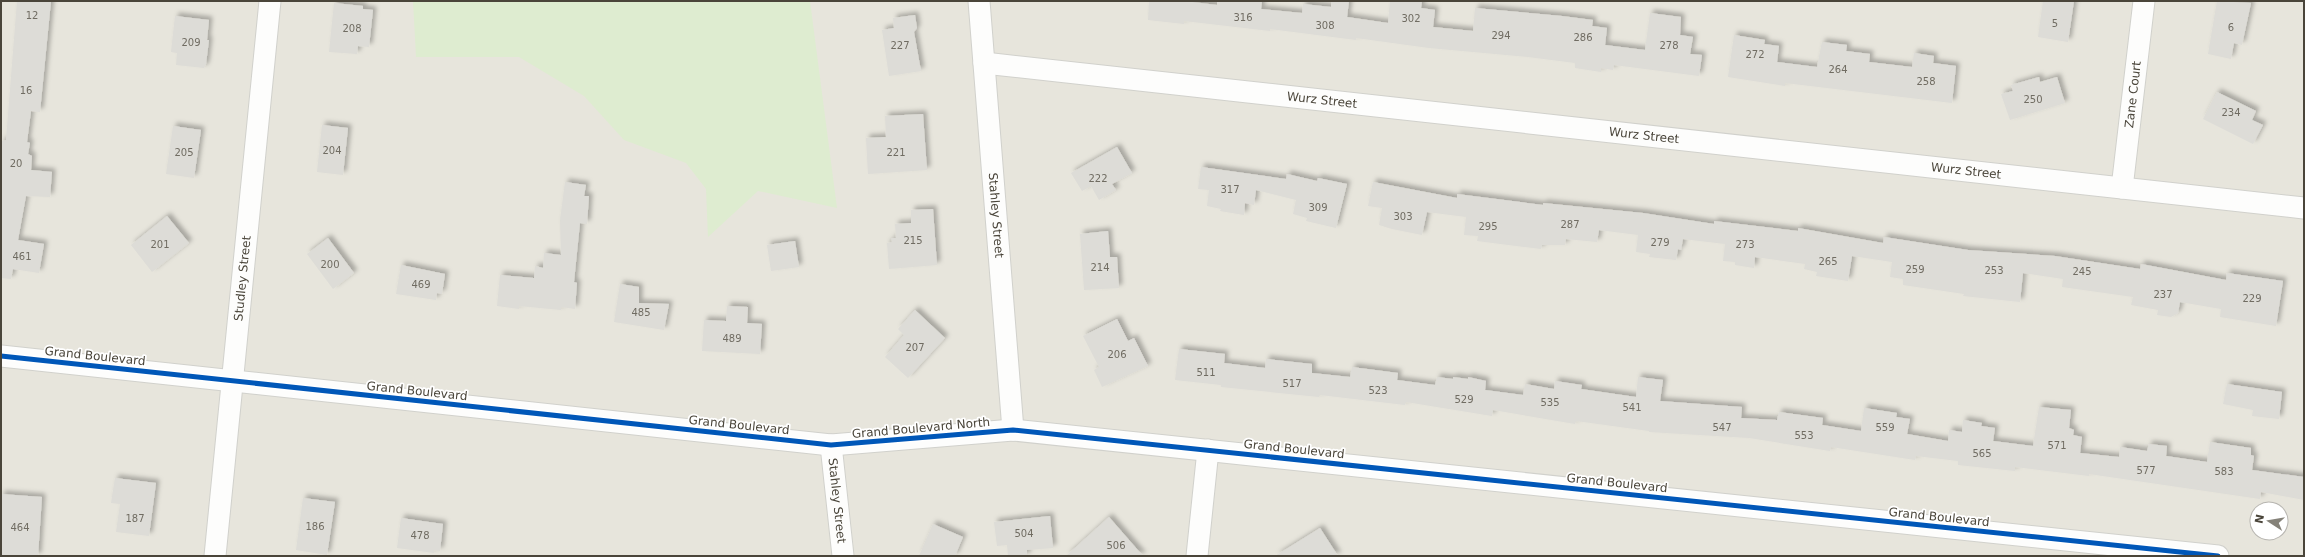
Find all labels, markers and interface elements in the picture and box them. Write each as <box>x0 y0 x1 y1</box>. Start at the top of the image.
house number: 12 <box>26 10 38 21</box>
house number: 316 <box>1233 12 1253 23</box>
house number: 302 <box>1401 13 1421 24</box>
house number: 5 <box>2052 18 2058 29</box>
house number: 308 <box>1315 20 1335 31</box>
house number: 6 <box>2228 22 2234 33</box>
house number: 208 <box>342 23 362 34</box>
house number: 294 <box>1491 30 1511 41</box>
house number: 286 <box>1573 32 1593 43</box>
house number: 209 <box>181 37 201 48</box>
house number: 227 <box>890 40 910 51</box>
house number: 278 <box>1659 40 1679 51</box>
house number: 272 <box>1745 49 1765 60</box>
street label: Zane Court <box>2122 60 2144 129</box>
house number: 264 <box>1828 64 1848 75</box>
house number: 258 <box>1916 76 1936 87</box>
house number: 16 <box>20 85 32 96</box>
street label: Wurz Street <box>1286 89 1358 111</box>
house number: 250 <box>2023 94 2043 105</box>
house number: 234 <box>2221 107 2241 118</box>
street label: Wurz Street <box>1608 125 1680 146</box>
house number: 204 <box>322 145 342 156</box>
house number: 205 <box>174 147 194 158</box>
house number: 221 <box>886 147 906 158</box>
house number: 20 <box>10 158 22 169</box>
street label: Wurz Street <box>1930 160 2002 182</box>
street label: Stahley Street <box>986 172 1006 259</box>
house number: 222 <box>1088 173 1108 184</box>
house number: 317 <box>1220 184 1240 195</box>
house number: 309 <box>1308 202 1328 213</box>
house number: 303 <box>1393 211 1413 222</box>
house number: 287 <box>1560 219 1580 230</box>
house number: 295 <box>1478 221 1498 232</box>
street label: Studley Street <box>231 235 254 322</box>
house number: 215 <box>903 235 923 246</box>
house number: 279 <box>1650 237 1670 248</box>
house number: 201 <box>150 239 170 250</box>
house number: 273 <box>1735 239 1755 250</box>
house number: 461 <box>12 251 32 262</box>
house number: 265 <box>1818 256 1838 267</box>
house number: 200 <box>320 259 340 270</box>
house number: 214 <box>1090 262 1110 273</box>
house number: 259 <box>1905 264 1925 275</box>
house number: 253 <box>1984 265 2004 276</box>
house number: 245 <box>2072 266 2092 277</box>
house number: 469 <box>411 279 431 290</box>
house number: 237 <box>2153 289 2173 300</box>
house number: 229 <box>2242 293 2262 304</box>
house number: 485 <box>631 307 651 318</box>
house number: 489 <box>722 333 742 344</box>
house number: 207 <box>905 342 925 353</box>
street label: Grand Boulevard <box>44 344 146 368</box>
house number: 206 <box>1107 349 1127 360</box>
house number: 511 <box>1196 367 1216 378</box>
house number: 517 <box>1282 378 1302 389</box>
street label: Grand Boulevard <box>366 379 468 403</box>
house number: 523 <box>1368 385 1388 396</box>
house number: 529 <box>1454 394 1474 405</box>
house number: 535 <box>1540 397 1560 408</box>
house number: 541 <box>1622 402 1642 413</box>
street label: Grand Boulevard <box>688 413 790 437</box>
street label: Grand Boulevard North <box>851 415 991 441</box>
house number: 547 <box>1712 422 1732 433</box>
house number: 559 <box>1875 422 1895 433</box>
house number: 553 <box>1794 430 1814 441</box>
street label: Grand Boulevard <box>1243 437 1345 461</box>
house number: 571 <box>2047 440 2067 451</box>
house number: 565 <box>1972 448 1992 459</box>
street label: Stahley Street <box>825 457 849 544</box>
house number: 577 <box>2136 465 2156 476</box>
house number: 583 <box>2214 466 2234 477</box>
street label: Grand Boulevard <box>1566 471 1668 495</box>
north arrow <box>2249 501 2289 541</box>
street label: Grand Boulevard <box>1888 505 1990 529</box>
house number: 187 <box>125 513 145 524</box>
text: N <box>2252 513 2267 525</box>
house number: 186 <box>305 521 325 532</box>
house number: 464 <box>10 522 30 533</box>
house number: 504 <box>1014 528 1034 539</box>
house number: 478 <box>410 530 430 541</box>
house number: 506 <box>1106 540 1126 551</box>

